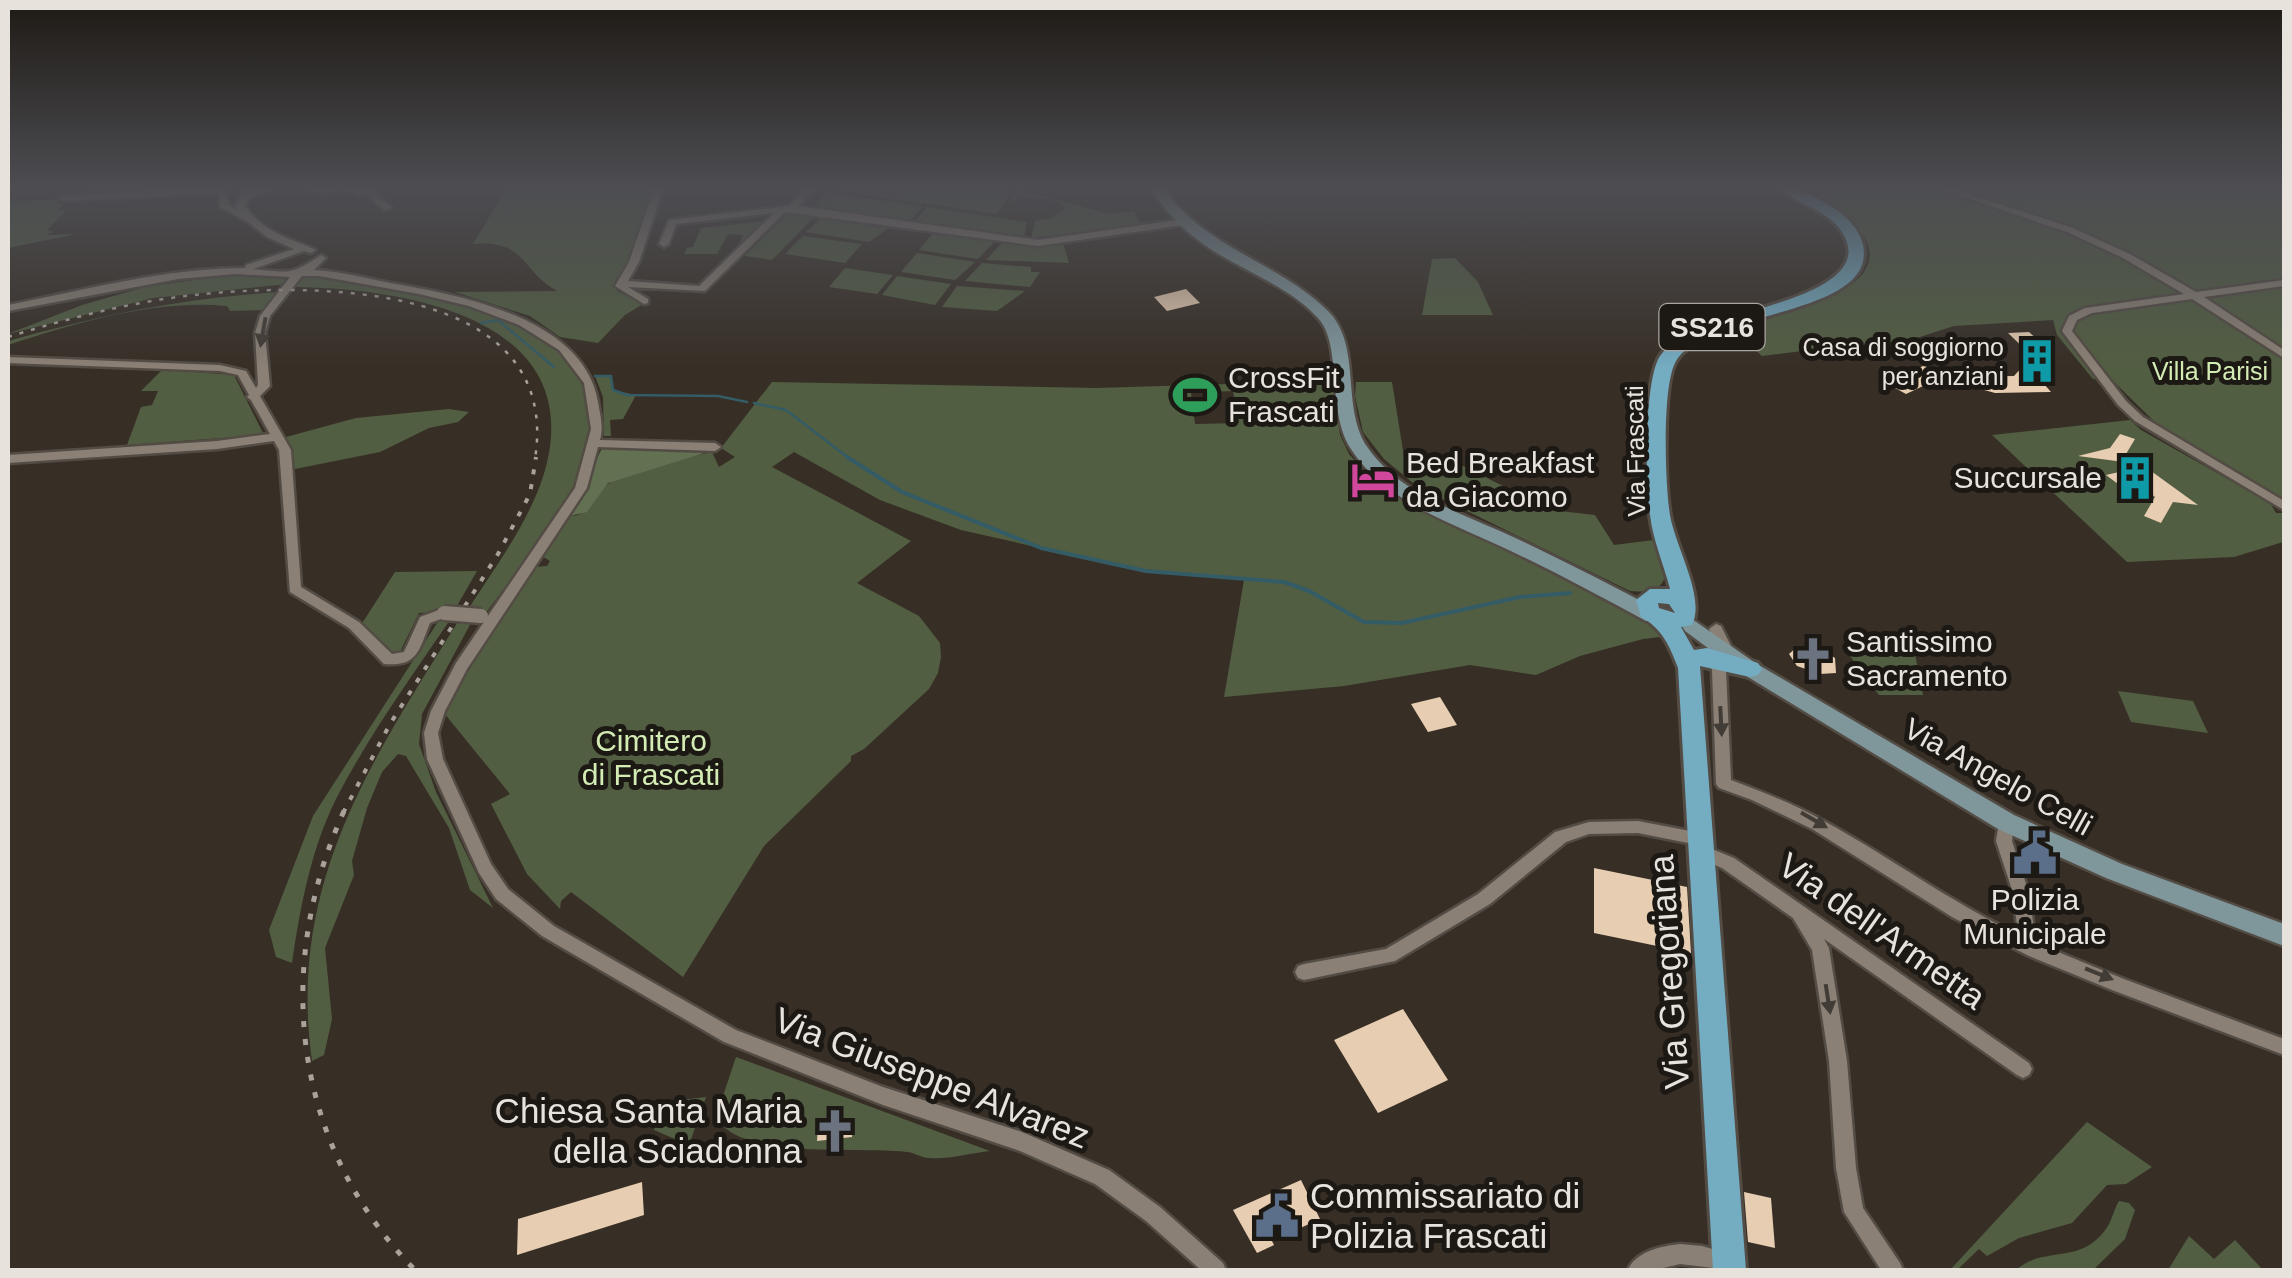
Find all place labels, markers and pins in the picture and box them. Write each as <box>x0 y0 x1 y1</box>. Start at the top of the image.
place label: Casa di soggiorno per anziani <box>1802 333 2004 390</box>
building icon: Casa di soggiorno per anziani <box>2013 337 2061 385</box>
place label: CrossFit Frascati <box>1228 361 1340 428</box>
sports icon: CrossFit Frascati <box>1171 371 1219 419</box>
place label: Bed Breakfast da Giacomo <box>1406 446 1595 513</box>
building icon: Succursale <box>2111 454 2159 502</box>
hotel icon: Bed Breakfast da Giacomo <box>1349 456 1397 504</box>
place label: Succursale <box>1954 461 2102 494</box>
place label: Santissimo Sacramento <box>1846 625 2008 692</box>
church icon: Santissimo Sacramento <box>1789 635 1837 683</box>
public building icon: Polizia Municipale <box>2011 829 2059 877</box>
place label: Polizia Municipale <box>1963 883 2107 950</box>
place label: Chiesa Santa Maria della Sciadonna <box>495 1091 803 1170</box>
church icon: Chiesa Santa Maria della Sciadonna <box>811 1107 859 1155</box>
place label: Commissariato di Polizia Frascati <box>1310 1176 1580 1255</box>
public building icon: Commissariato di Polizia Frascati <box>1253 1192 1301 1240</box>

